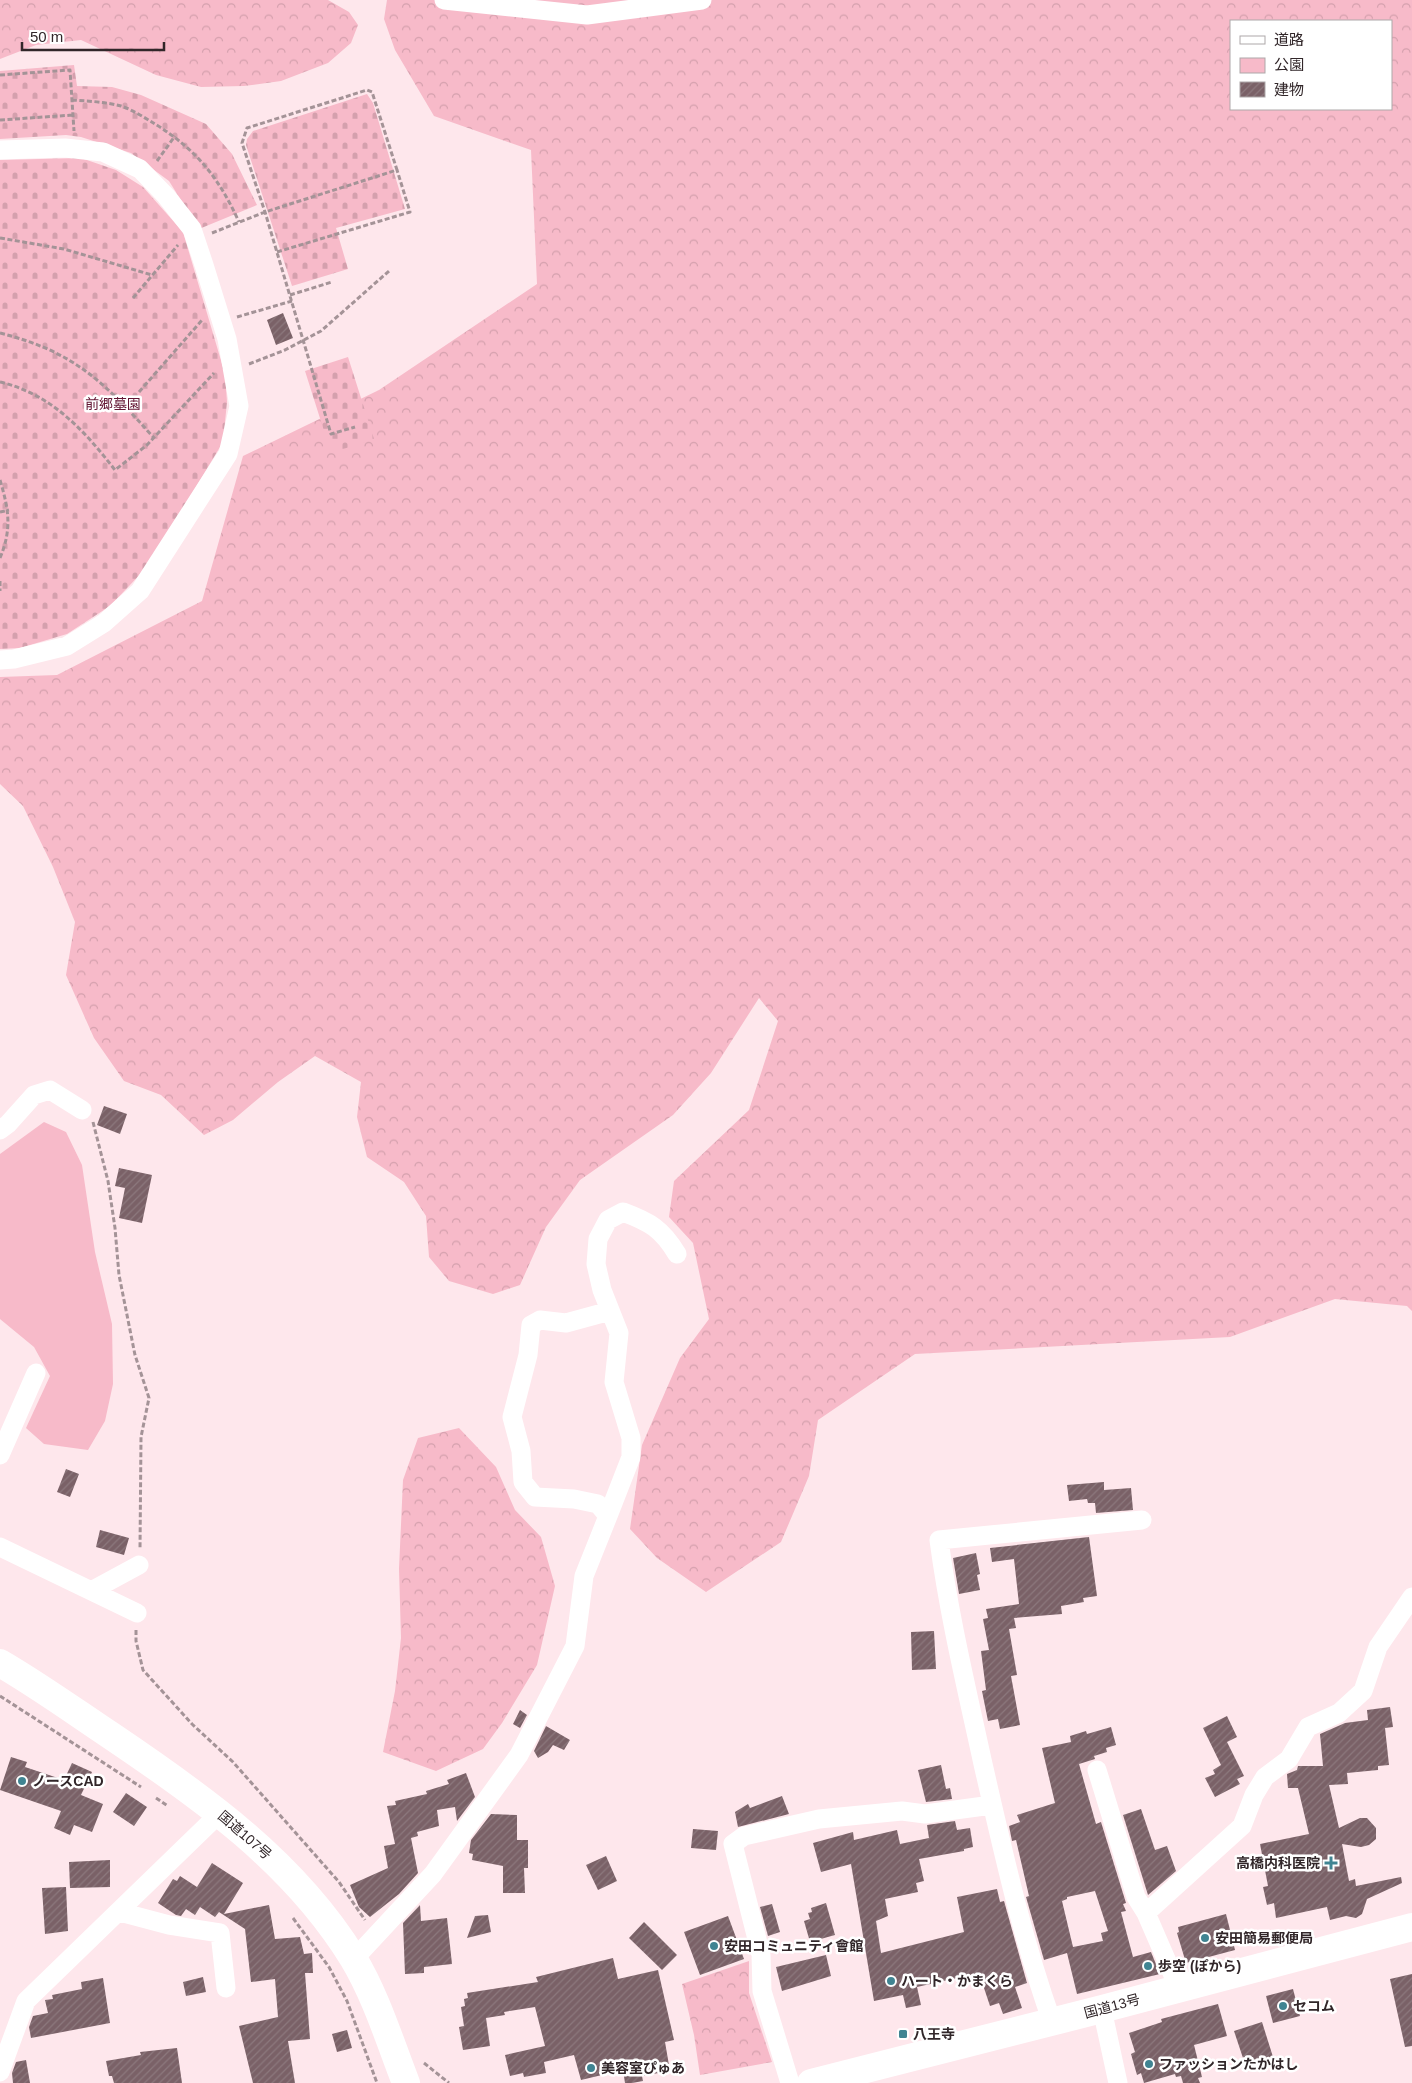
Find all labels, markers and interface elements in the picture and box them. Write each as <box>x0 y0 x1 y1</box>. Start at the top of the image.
scale bar <box>22 20 165 52</box>
legend <box>1230 20 1392 110</box>
text: 50 m <box>30 28 63 45</box>
text: 道路 <box>1274 31 1304 48</box>
text: 公園 <box>1274 56 1304 73</box>
text: 建物 <box>1274 81 1304 98</box>
park label: 前郷墓園 <box>85 396 141 412</box>
place label: ノースCAD <box>32 1773 104 1789</box>
marker: ノースCAD <box>16 1775 28 1787</box>
street label: 国道107号 <box>215 1808 275 1862</box>
place label: 高橋内科医院 <box>1236 1855 1320 1871</box>
marker: 高橋内科医院 <box>1324 1856 1338 1870</box>
place label: 安田簡易郵便局 <box>1215 1930 1313 1946</box>
marker: 安田簡易郵便局 <box>1199 1932 1211 1944</box>
place label: 安田コミュニティ會館 <box>724 1938 863 1954</box>
marker: 安田コミュニティ會館 <box>708 1940 720 1952</box>
place label: 歩空 (ぽから) <box>1158 1958 1241 1974</box>
marker: 歩空 (ぽから) <box>1142 1960 1154 1972</box>
place label: ハート・かまくら <box>901 1973 1013 1989</box>
marker: ハート・かまくら <box>885 1975 897 1987</box>
street label: 国道13号 <box>1082 1991 1142 2021</box>
place label: セコム <box>1293 1998 1335 2014</box>
marker: セコム <box>1277 2000 1289 2012</box>
place label: 八王寺 <box>913 2026 955 2042</box>
marker: 八王寺 <box>897 2028 909 2040</box>
place label: ファッションたかはし <box>1159 2056 1298 2072</box>
marker: ファッションたかはし <box>1143 2058 1155 2070</box>
place label: 美容室ぴゅあ <box>601 2060 685 2076</box>
marker: 美容室ぴゅあ <box>585 2062 597 2074</box>

